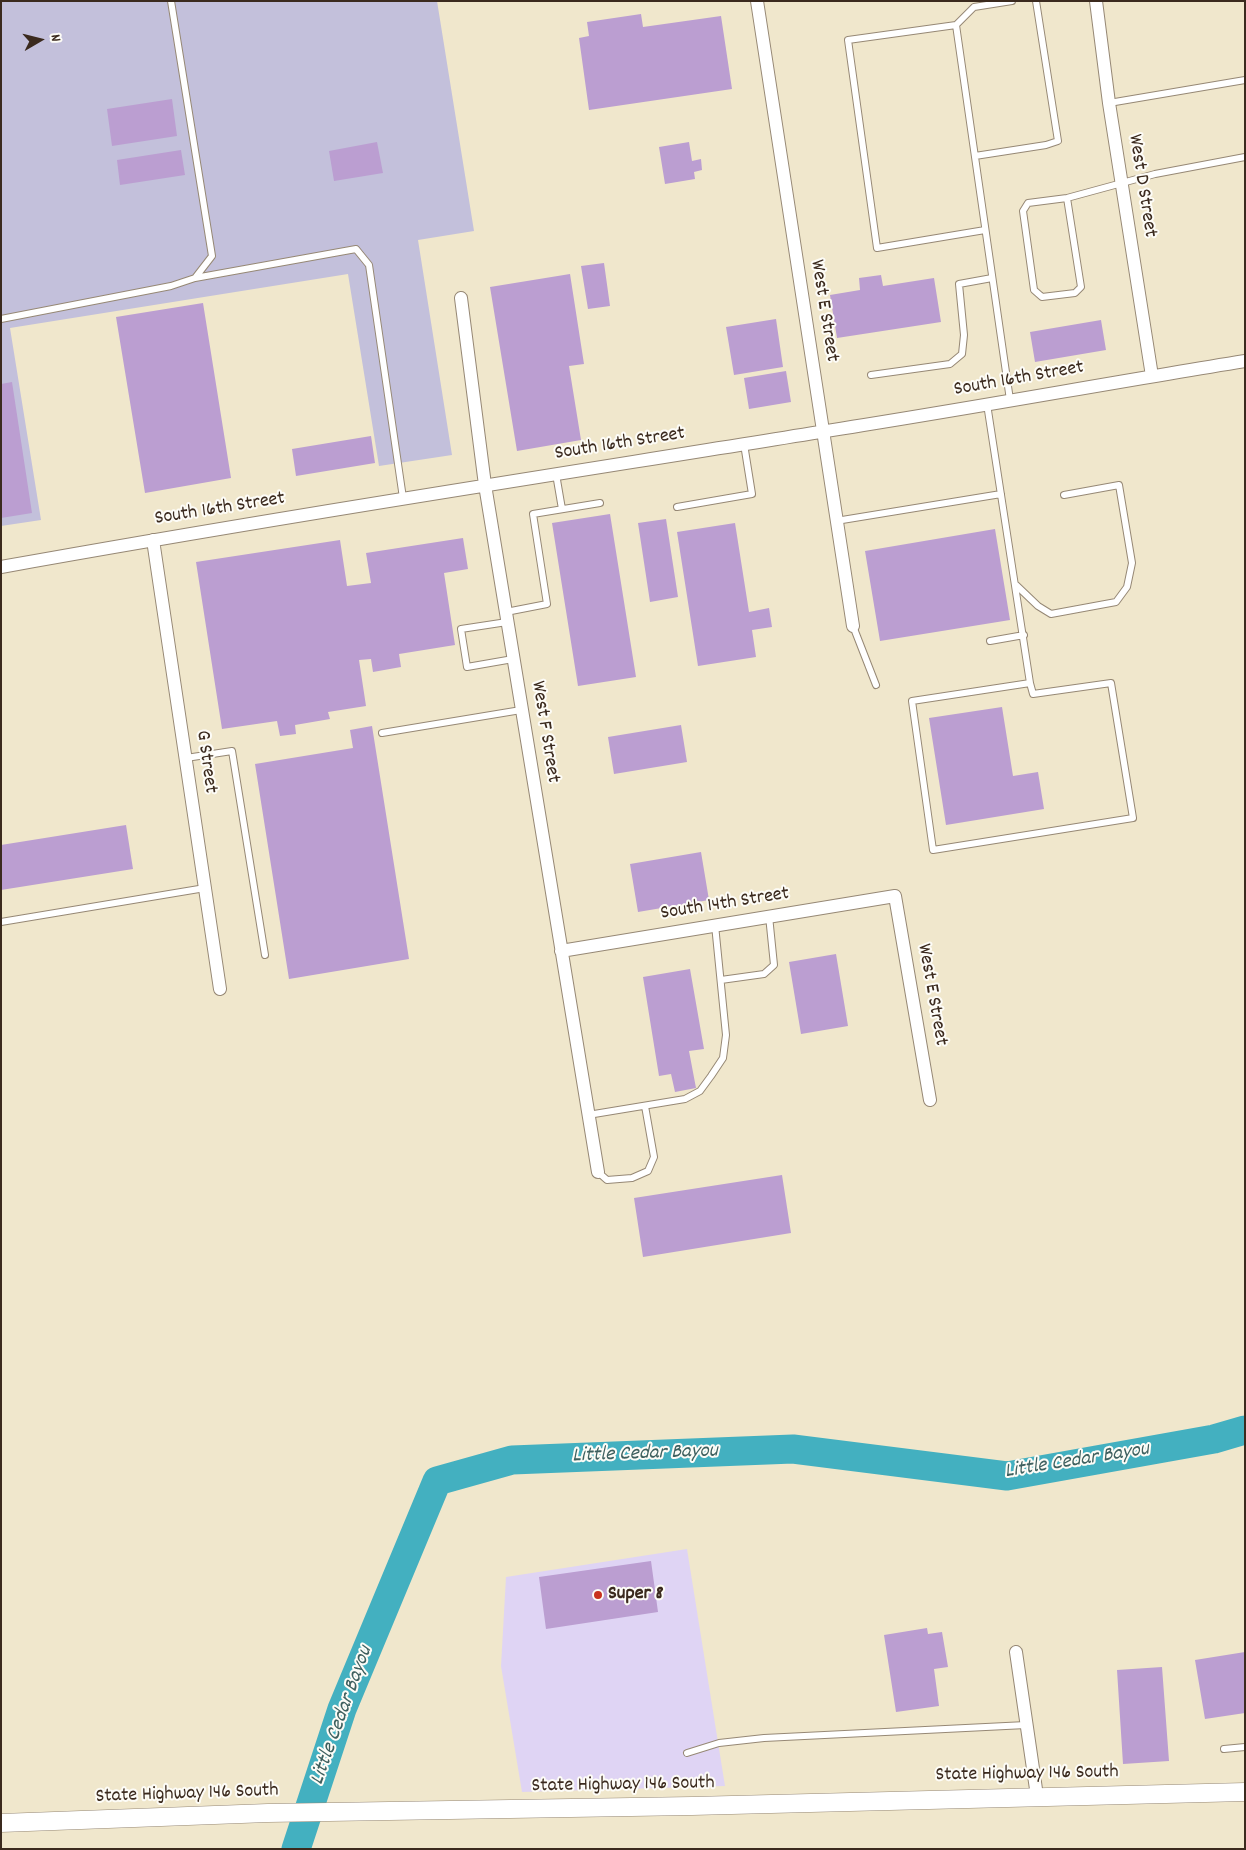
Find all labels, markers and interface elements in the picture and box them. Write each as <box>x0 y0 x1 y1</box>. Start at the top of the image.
north arrow <box>15 15 65 65</box>
text: N <box>44 33 65 43</box>
street label: West D Street <box>1121 133 1161 239</box>
street label: West E Street <box>803 258 843 364</box>
street label: South 16th Street <box>952 357 1086 403</box>
street label: South 16th Street <box>553 423 687 467</box>
street label: South 16th Street <box>153 488 287 532</box>
street label: West F Street <box>524 679 564 785</box>
street label: G Street <box>189 729 221 795</box>
street label: South 14th Street <box>659 883 791 927</box>
street label: West E Street <box>910 942 952 1048</box>
water label: Little Cedar Bayou <box>1003 1438 1151 1486</box>
water label: Little Cedar Bayou <box>572 1440 718 1470</box>
place label: Super 8 <box>608 1583 663 1607</box>
marker: Super 8 <box>592 1589 604 1601</box>
water label: Little Cedar Bayou <box>306 1643 380 1789</box>
street label: State Highway 146 South <box>935 1761 1119 1789</box>
street label: State Highway 146 South <box>531 1772 715 1800</box>
street label: State Highway 146 South <box>95 1780 279 1810</box>

